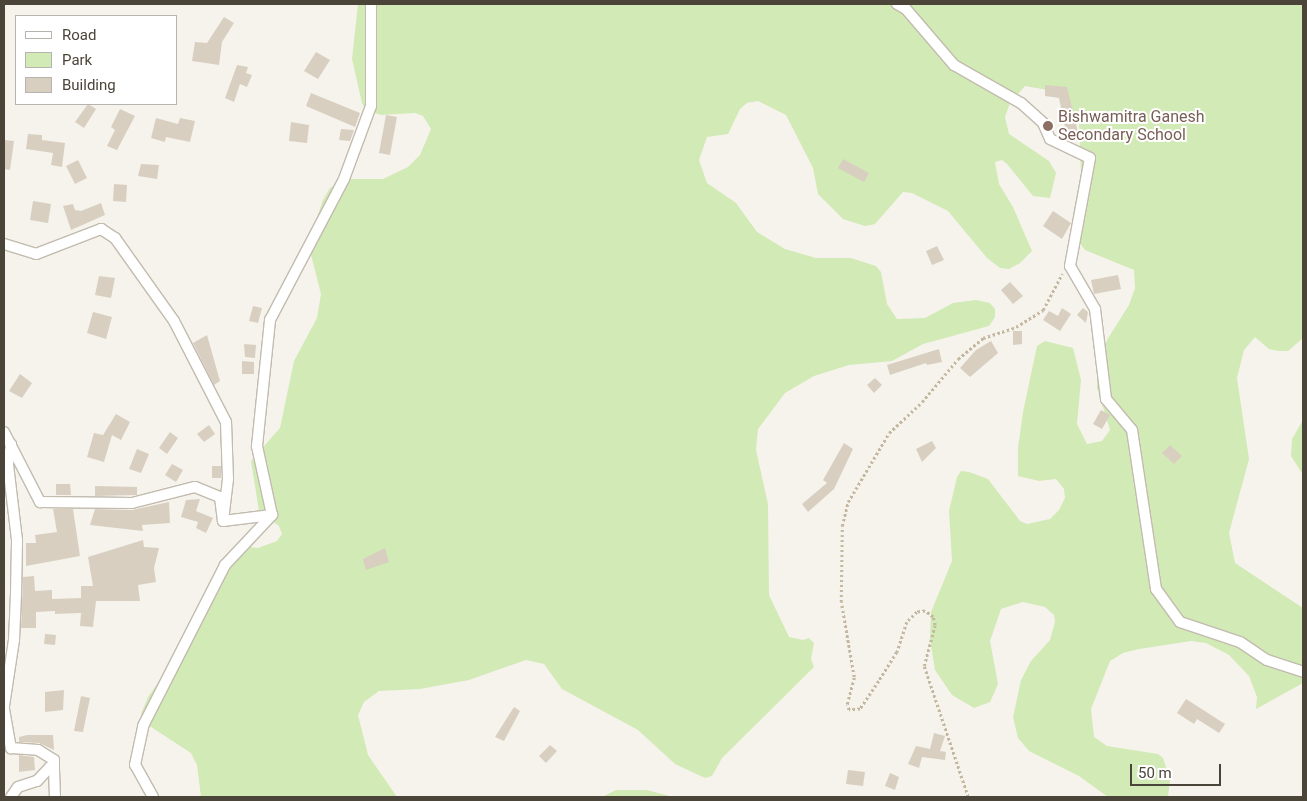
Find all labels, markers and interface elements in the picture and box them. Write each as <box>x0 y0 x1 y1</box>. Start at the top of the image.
legend <box>15 15 178 105</box>
text: Road <box>62 26 96 44</box>
text: Park <box>62 51 92 69</box>
text: Building <box>62 76 116 94</box>
place label: Bishwamitra Ganesh Secondary School <box>1058 107 1205 145</box>
marker: Bishwamitra Ganesh Secondary School <box>1042 120 1054 132</box>
scale bar <box>1132 754 1223 786</box>
text: 50 m <box>1138 764 1172 782</box>

